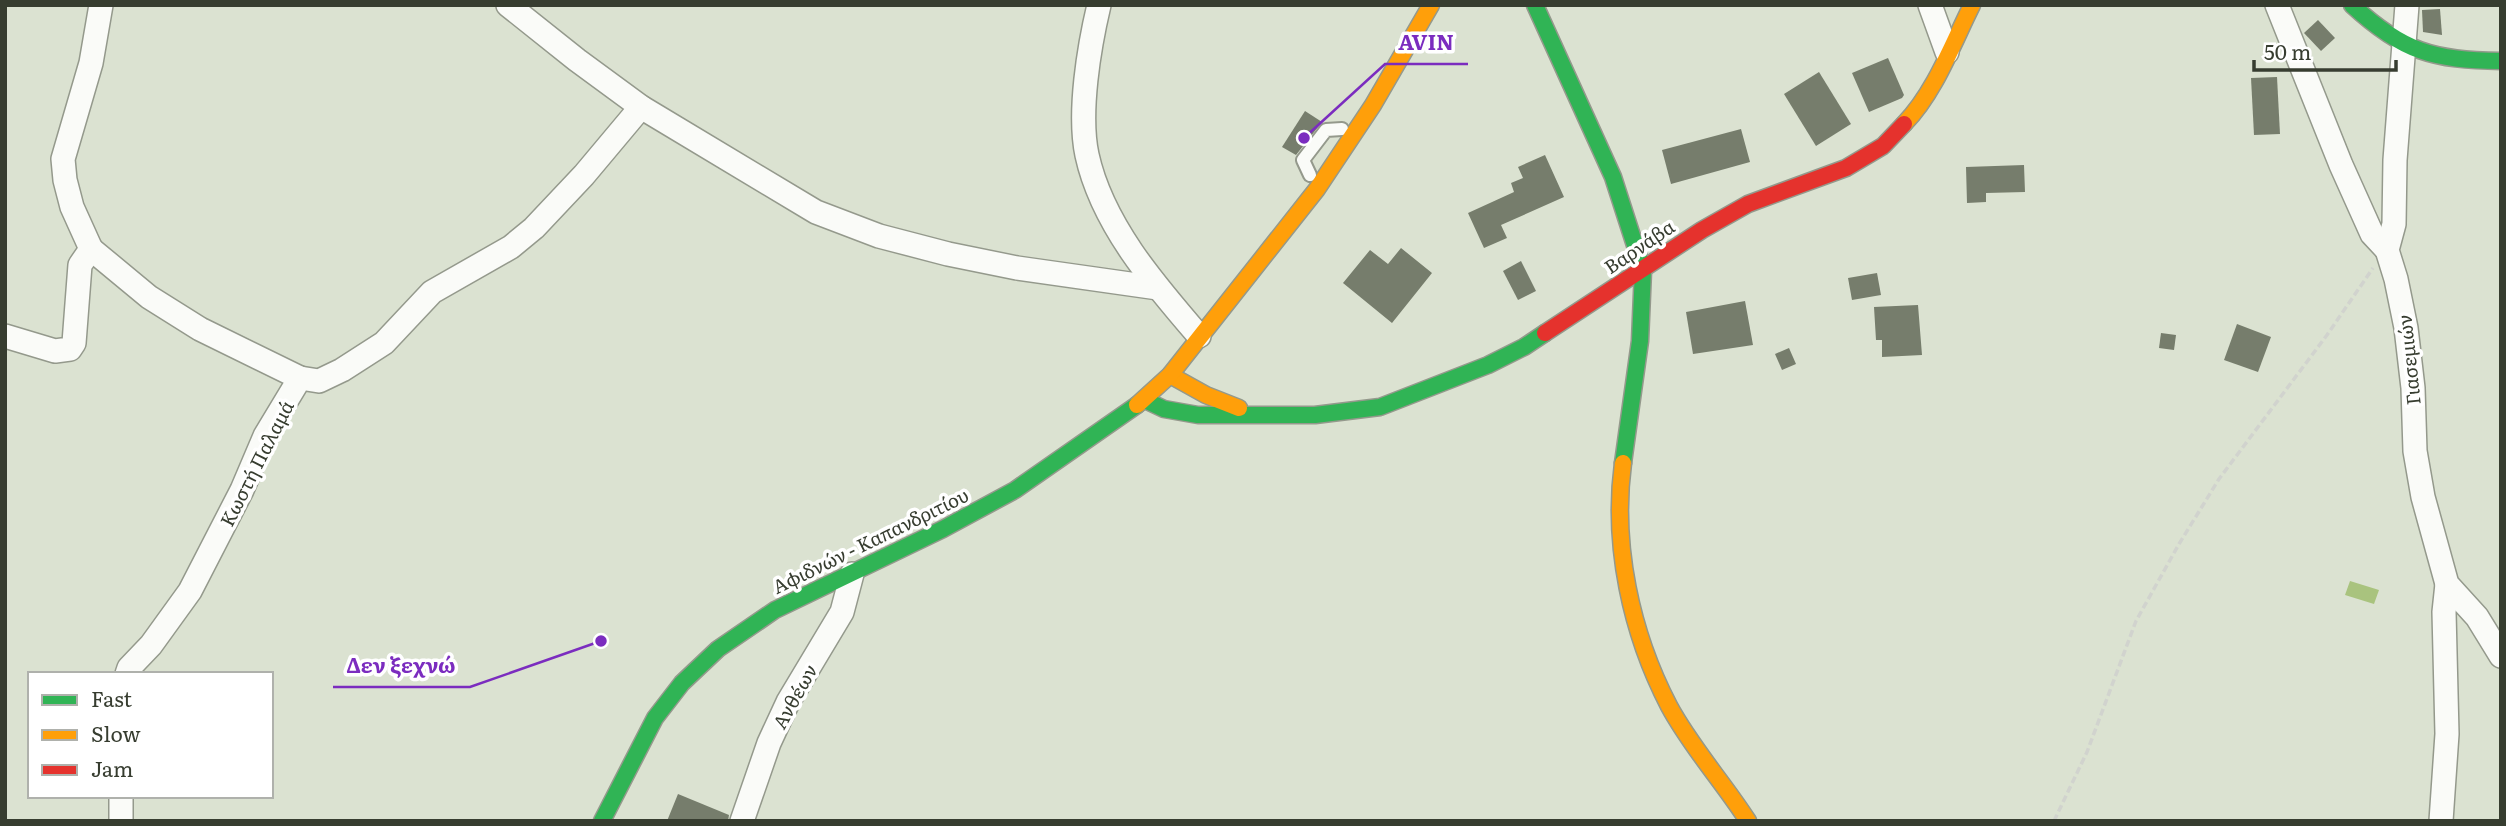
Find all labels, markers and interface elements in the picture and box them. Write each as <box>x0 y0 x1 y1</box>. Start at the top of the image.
callout: AVIN <box>1385 22 1468 64</box>
text: AVIN <box>1398 25 1454 56</box>
scale bar <box>2254 28 2396 72</box>
text: 50 m <box>2264 35 2311 66</box>
street label: Βαρνάβα <box>1598 212 1680 280</box>
street label: Γιασεμιών <box>2389 313 2427 407</box>
street label: Κωστή Παλαμά <box>212 395 300 531</box>
street label: Αφιδνών - Καπανδριτίου <box>767 480 973 600</box>
callout: Δεν ξεχνώ <box>333 645 470 687</box>
text: Δεν ξεχνώ <box>346 648 456 679</box>
street label: Ανθέων <box>765 658 823 734</box>
legend <box>28 672 273 798</box>
text: Fast <box>91 682 132 713</box>
text: Slow <box>91 717 141 748</box>
text: Jam <box>91 752 133 783</box>

